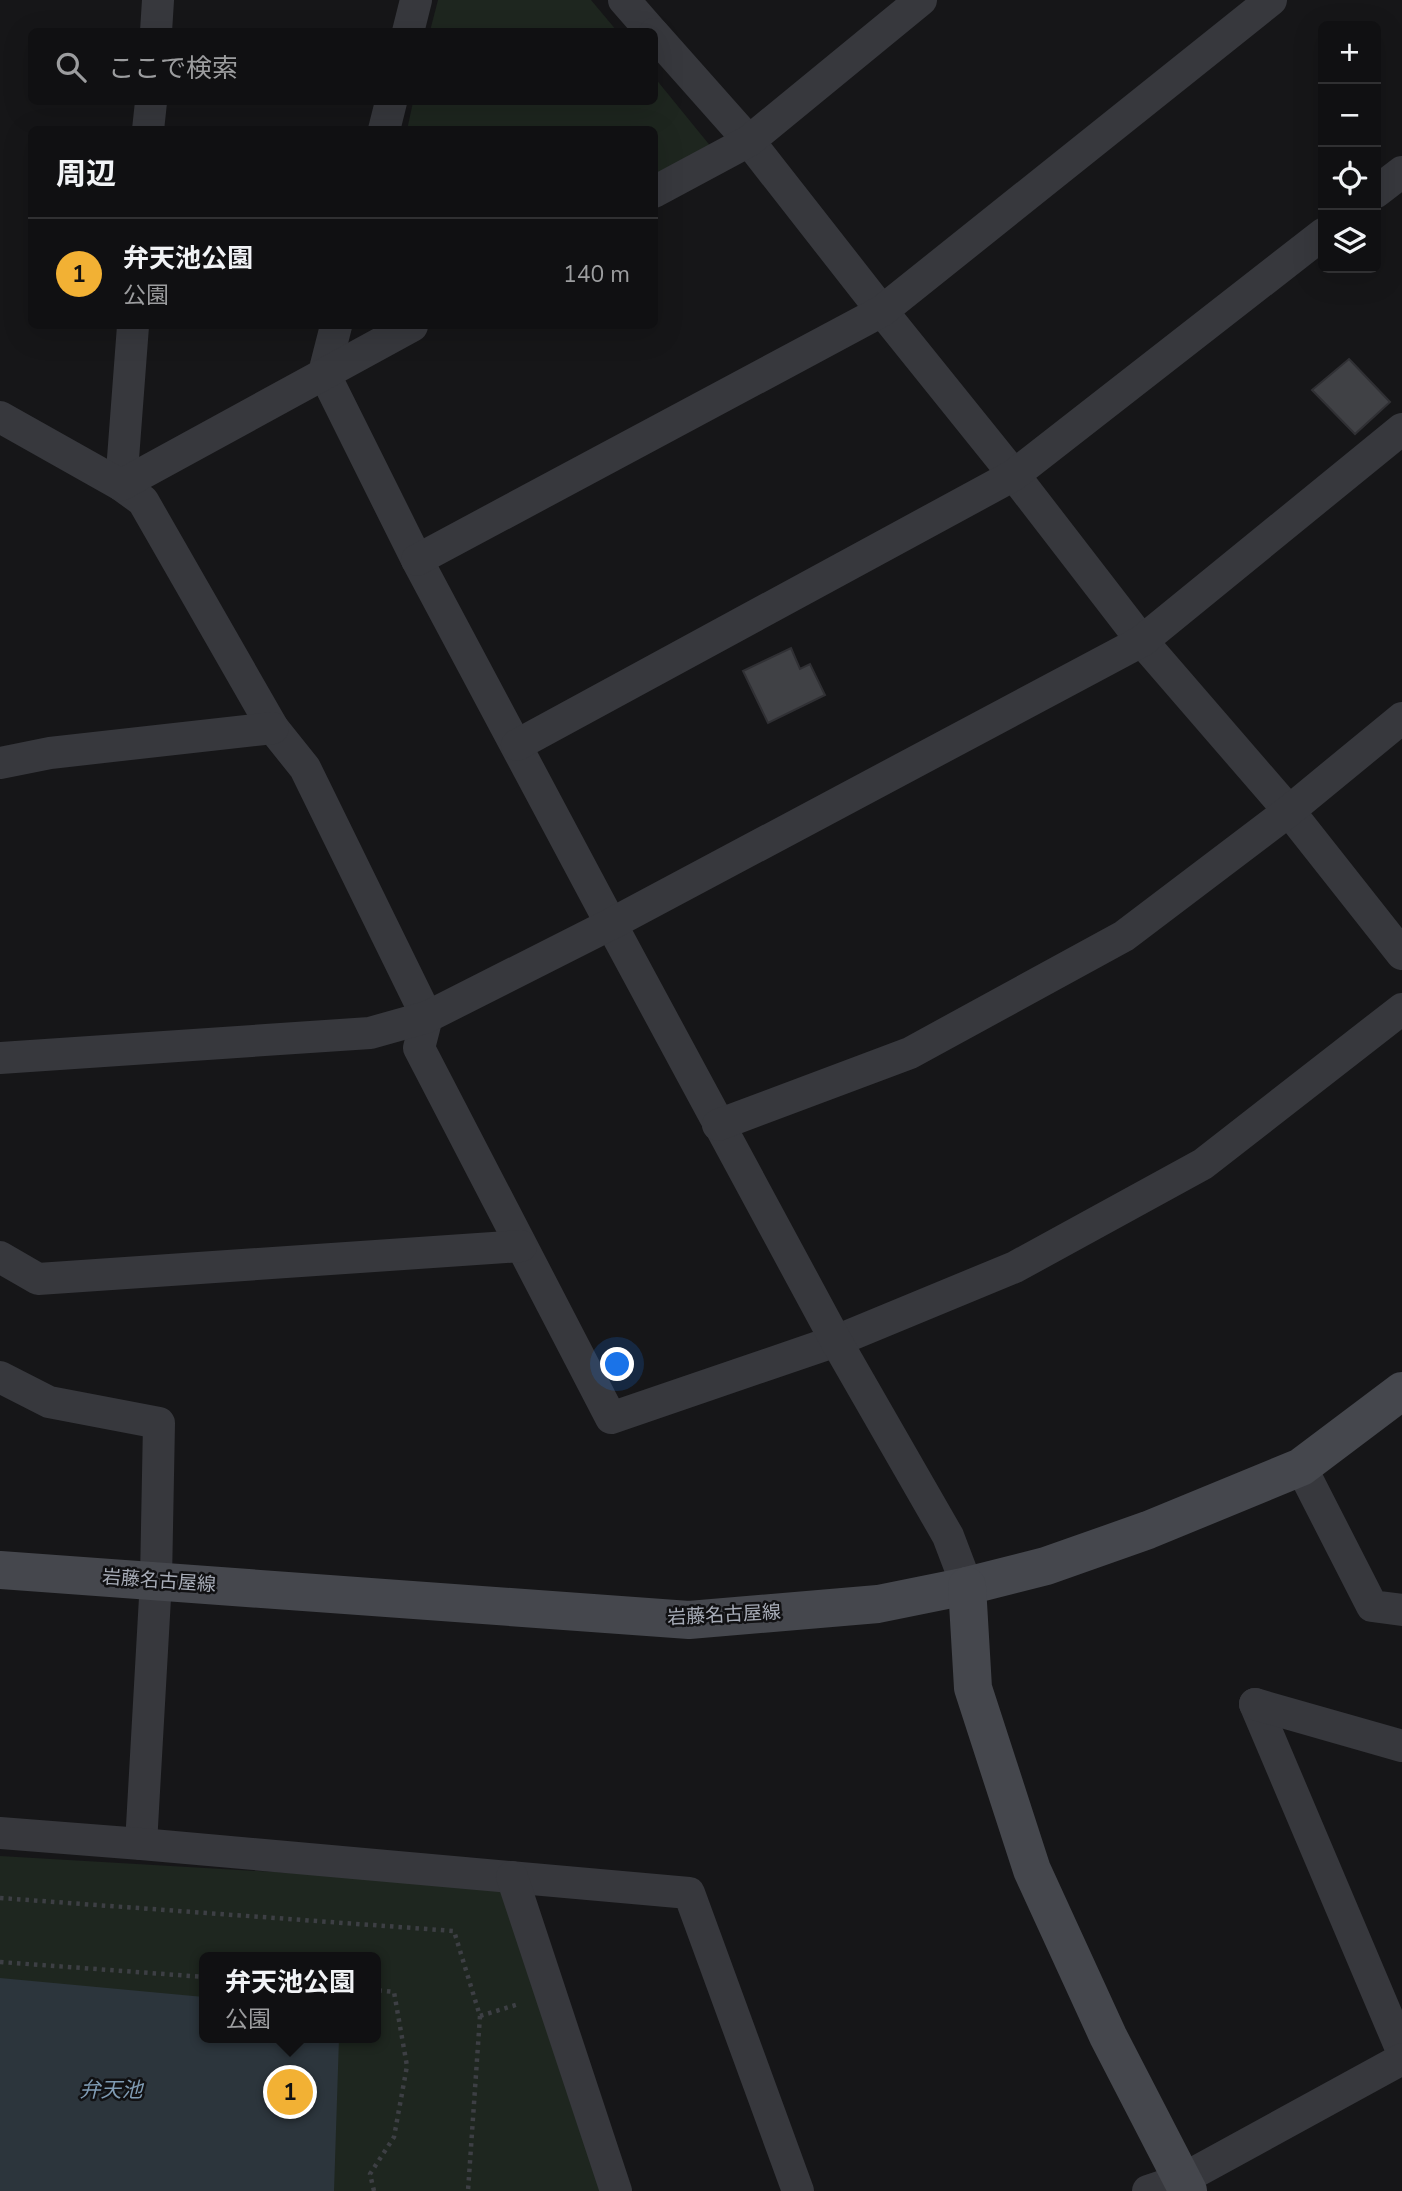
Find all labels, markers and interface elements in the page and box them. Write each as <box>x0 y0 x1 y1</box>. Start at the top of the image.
map controls <box>1318 21 1381 273</box>
button: + <box>1318 21 1381 84</box>
search box <box>28 28 658 105</box>
icon: search <box>52 48 90 86</box>
text: ここで検索 <box>108 51 238 86</box>
button: − <box>1318 84 1381 147</box>
button: locate <box>1318 147 1381 210</box>
text: 周辺 <box>56 154 116 195</box>
button: layers <box>1318 210 1381 273</box>
text: 弁天池公園 <box>123 241 253 276</box>
text: 1 <box>72 259 86 290</box>
text: 140 m <box>563 259 630 290</box>
text: 公園 <box>123 280 169 311</box>
your location <box>600 1347 634 1381</box>
street label: 岩藤名古屋線 <box>101 1564 217 1598</box>
street label: 岩藤名古屋線 <box>666 1599 782 1631</box>
popup <box>199 1952 381 2043</box>
text: 弁天池公園 <box>225 1965 355 2000</box>
text: 公園 <box>225 2004 271 2035</box>
pin: 1 <box>267 2066 313 2118</box>
water label: 弁天池 <box>80 2076 144 2104</box>

